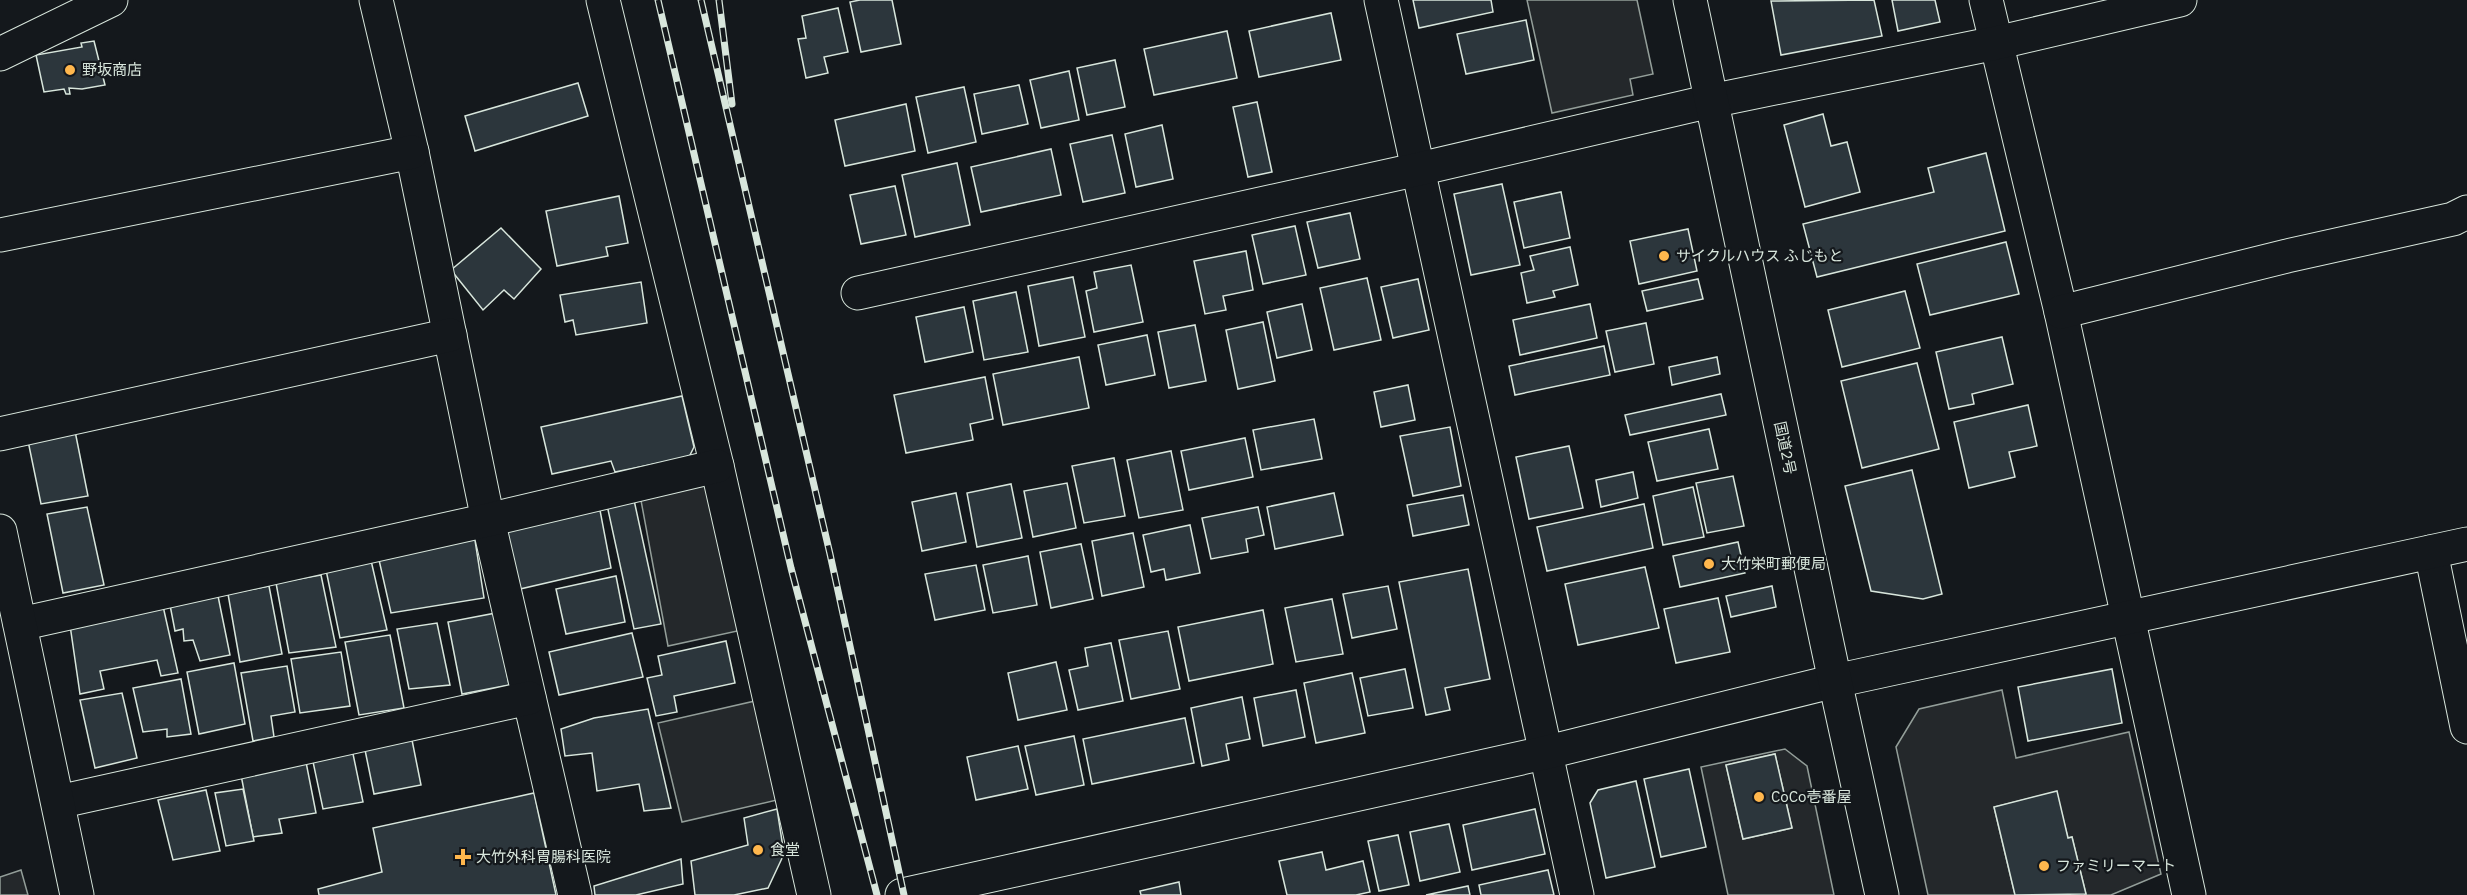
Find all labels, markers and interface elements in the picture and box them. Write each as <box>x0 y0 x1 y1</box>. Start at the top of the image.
place label: 野坂商店 <box>82 60 142 79</box>
marker: 野坂商店 <box>63 63 77 77</box>
place label: サイクルハウス ふじもと <box>1676 246 1844 265</box>
marker: サイクルハウス ふじもと <box>1657 249 1671 263</box>
street label: 国道2号 <box>1771 420 1800 476</box>
place label: 大竹栄町郵便局 <box>1721 554 1826 573</box>
marker: 大竹栄町郵便局 <box>1702 557 1716 571</box>
place label: CoCo壱番屋 <box>1771 787 1851 806</box>
marker: CoCo壱番屋 <box>1752 790 1766 804</box>
place label: 食堂 <box>770 840 800 859</box>
marker: 食堂 <box>751 843 765 857</box>
place label: 大竹外科胃腸科医院 <box>476 847 611 866</box>
marker: 大竹外科胃腸科医院 <box>454 848 472 866</box>
place label: ファミリーマート <box>2056 856 2176 875</box>
marker: ファミリーマート <box>2037 859 2051 873</box>

